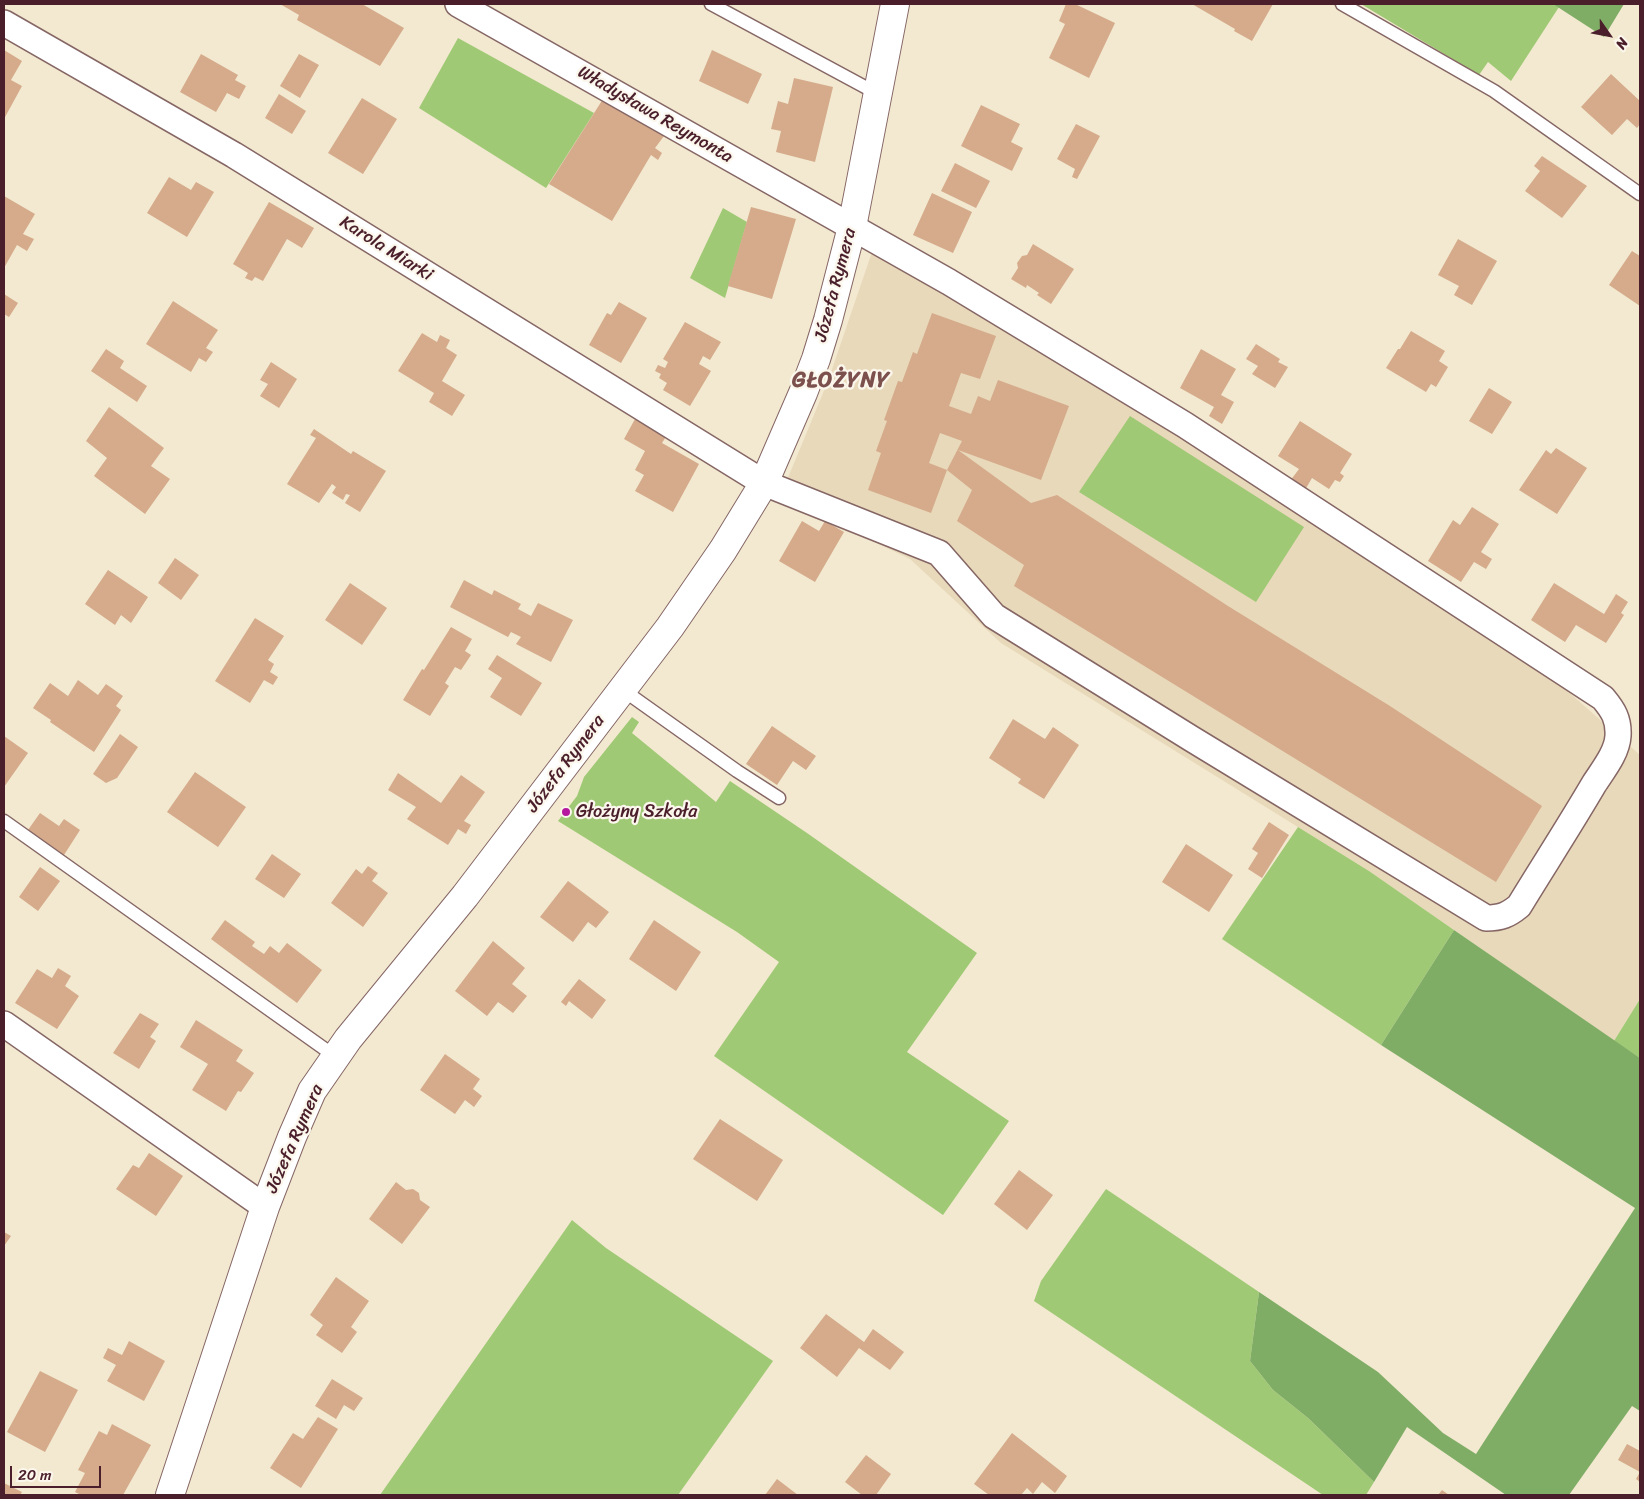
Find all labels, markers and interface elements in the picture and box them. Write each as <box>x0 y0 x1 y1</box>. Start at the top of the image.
north arrow <box>1584 10 1634 60</box>
text: N <box>1609 33 1635 54</box>
street label: Władysława Reymonta <box>574 62 736 168</box>
street label: Karola Miarki <box>335 212 437 286</box>
street label: Józefa Rymera <box>810 226 862 344</box>
district label: GŁOŻYNY <box>791 368 891 394</box>
street label: Józefa Rymera <box>522 711 610 817</box>
place label: Głożyny Szkoła <box>576 801 697 823</box>
marker: Głożyny Szkoła <box>560 806 572 818</box>
street label: Józefa Rymera <box>261 1081 329 1197</box>
scale bar <box>12 1456 104 1488</box>
text: 20 m <box>18 1462 52 1488</box>

